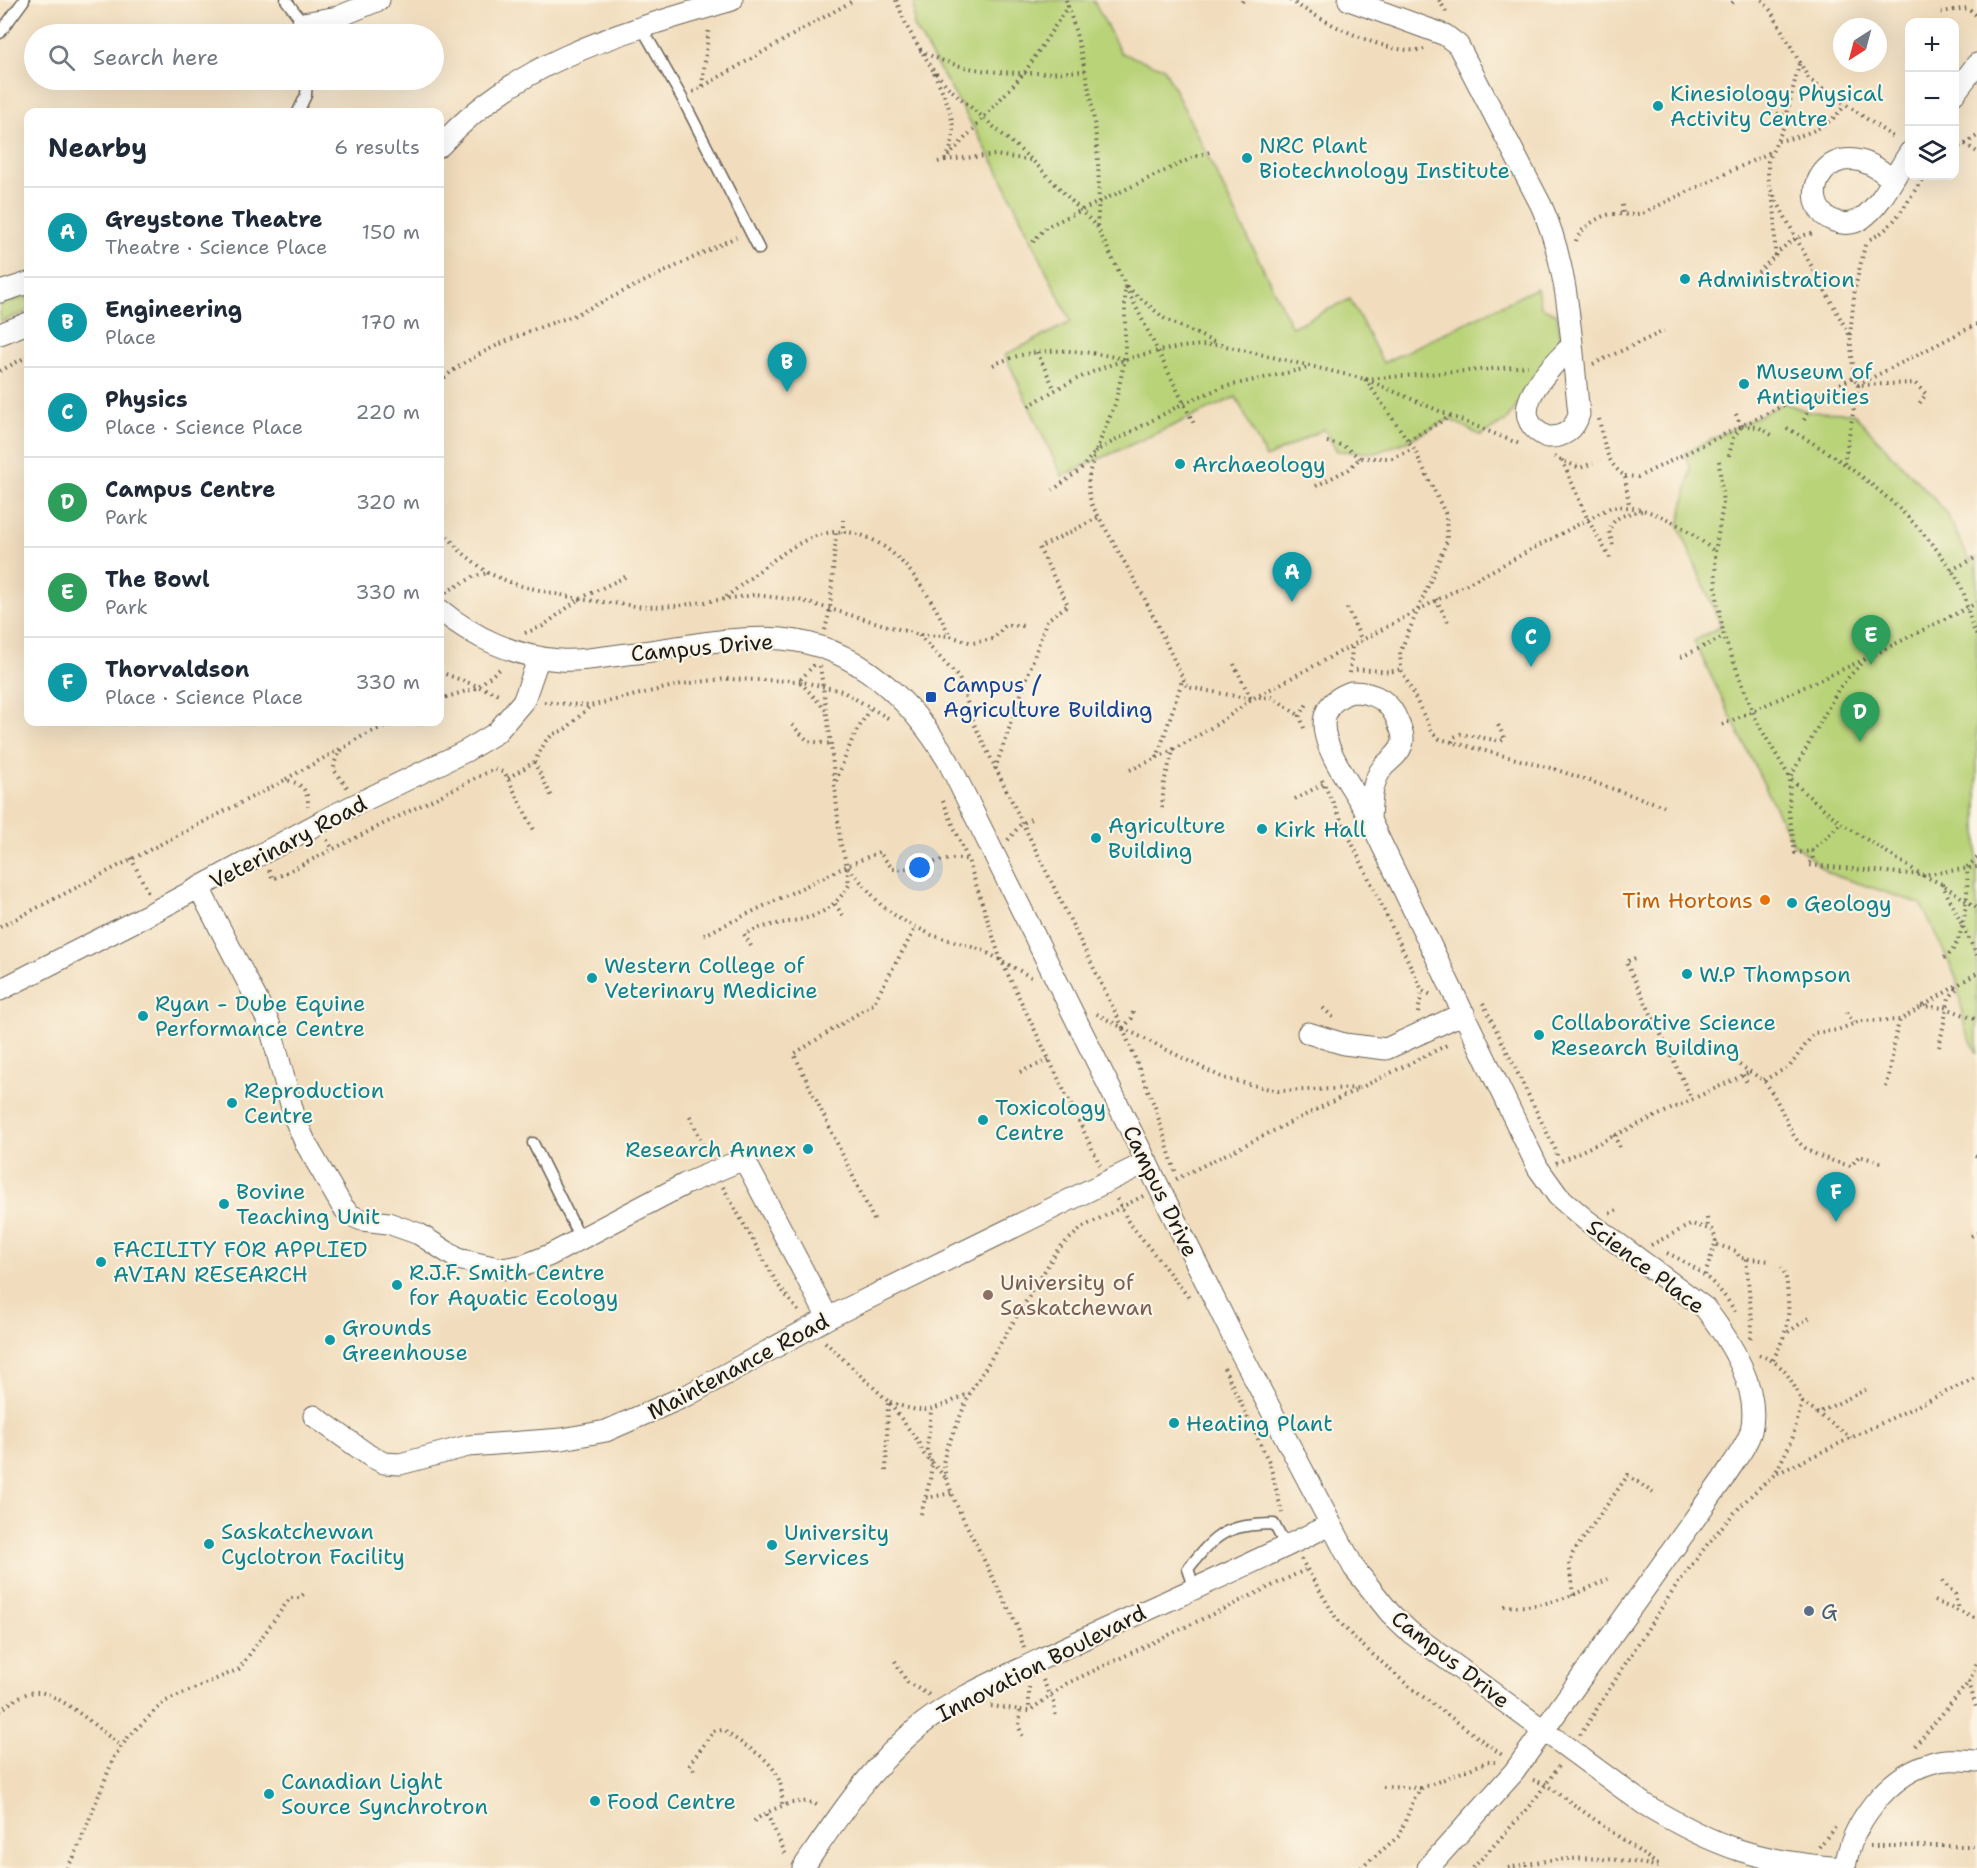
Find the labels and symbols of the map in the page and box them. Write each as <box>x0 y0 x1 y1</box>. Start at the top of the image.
north arrow <box>1833 18 1887 72</box>
place label: Kinesiology Physical Activity Centre <box>1670 79 1884 133</box>
marker: Kinesiology Physical Activity Centre <box>1651 99 1665 113</box>
place label: NRC Plant Biotechnology Institute <box>1259 131 1510 185</box>
marker: NRC Plant Biotechnology Institute <box>1240 151 1254 165</box>
place label: Administration <box>1697 265 1855 294</box>
marker: Administration <box>1678 272 1692 286</box>
pin: B <box>768 342 806 392</box>
place label: Museum of Antiquities <box>1756 357 1874 411</box>
marker: Museum of Antiquities <box>1737 377 1751 391</box>
place label: Archaeology <box>1192 450 1326 479</box>
marker: Archaeology <box>1173 457 1187 471</box>
pin: A <box>1272 552 1312 602</box>
pin: E <box>1852 616 1890 665</box>
pin: C <box>1512 618 1550 667</box>
street label: Campus Drive <box>630 627 775 668</box>
place label: Campus / Agriculture Building <box>943 670 1153 724</box>
marker: Campus / Agriculture Building <box>924 690 938 704</box>
pin: D <box>1840 692 1880 742</box>
street label: Veterinary Road <box>205 789 372 896</box>
place label: Agriculture Building <box>1108 811 1226 865</box>
place label: Kirk Hall <box>1274 815 1366 844</box>
marker: Kirk Hall <box>1255 822 1269 836</box>
marker: Agriculture Building <box>1089 831 1103 845</box>
your location <box>905 853 934 882</box>
place label: Tim Hortons <box>1622 886 1753 915</box>
place label: Geology <box>1804 889 1892 918</box>
marker: Tim Hortons <box>1758 893 1772 907</box>
marker: Geology <box>1785 896 1799 910</box>
place label: Western College of Veterinary Medicine <box>604 951 818 1005</box>
place label: W.P Thompson <box>1699 960 1851 989</box>
marker: W.P Thompson <box>1680 967 1694 981</box>
marker: Western College of Veterinary Medicine <box>585 971 599 985</box>
place label: Ryan - Dube Equine Performance Centre <box>155 989 366 1043</box>
place label: Collaborative Science Research Building <box>1551 1008 1776 1062</box>
marker: Ryan - Dube Equine Performance Centre <box>136 1009 150 1023</box>
marker: Collaborative Science Research Building <box>1532 1028 1546 1042</box>
place label: Reproduction Centre <box>244 1076 384 1130</box>
place label: Toxicology Centre <box>995 1093 1106 1147</box>
marker: Reproduction Centre <box>225 1096 239 1110</box>
marker: Toxicology Centre <box>976 1113 990 1127</box>
street label: Campus Drive <box>1116 1121 1205 1262</box>
place label: Research Annex <box>625 1135 796 1164</box>
marker: Research Annex <box>801 1142 815 1156</box>
pin: F <box>1816 1172 1856 1222</box>
place label: Bovine Teaching Unit <box>236 1177 380 1231</box>
marker: Bovine Teaching Unit <box>217 1197 231 1211</box>
street label: Science Place <box>1581 1213 1711 1320</box>
place label: FACILITY FOR APPLIED AVIAN RESEARCH <box>113 1235 367 1289</box>
marker: FACILITY FOR APPLIED AVIAN RESEARCH <box>94 1255 108 1269</box>
place label: R.J.F. Smith Centre for Aquatic Ecology <box>409 1258 618 1312</box>
place label: University of Saskatchewan <box>1000 1268 1153 1322</box>
marker: R.J.F. Smith Centre for Aquatic Ecology <box>390 1278 404 1292</box>
marker: University of Saskatchewan <box>981 1288 995 1302</box>
street label: Maintenance Road <box>642 1306 834 1427</box>
place label: Grounds Greenhouse <box>342 1313 468 1367</box>
marker: Grounds Greenhouse <box>323 1333 337 1347</box>
place label: Heating Plant <box>1186 1409 1333 1438</box>
marker: Heating Plant <box>1167 1416 1181 1430</box>
place label: Saskatchewan Cyclotron Facility <box>221 1517 405 1571</box>
place label: University Services <box>784 1518 889 1572</box>
marker: Saskatchewan Cyclotron Facility <box>202 1537 216 1551</box>
marker: University Services <box>765 1538 779 1552</box>
place label: G <box>1821 1597 1838 1626</box>
street label: Innovation Boulevard <box>932 1598 1151 1729</box>
street label: Campus Drive <box>1385 1604 1516 1715</box>
marker: G <box>1802 1604 1816 1618</box>
place label: Canadian Light Source Synchrotron <box>281 1767 488 1821</box>
marker: Canadian Light Source Synchrotron <box>262 1787 276 1801</box>
place label: Food Centre <box>607 1787 736 1816</box>
marker: Food Centre <box>588 1794 602 1808</box>

